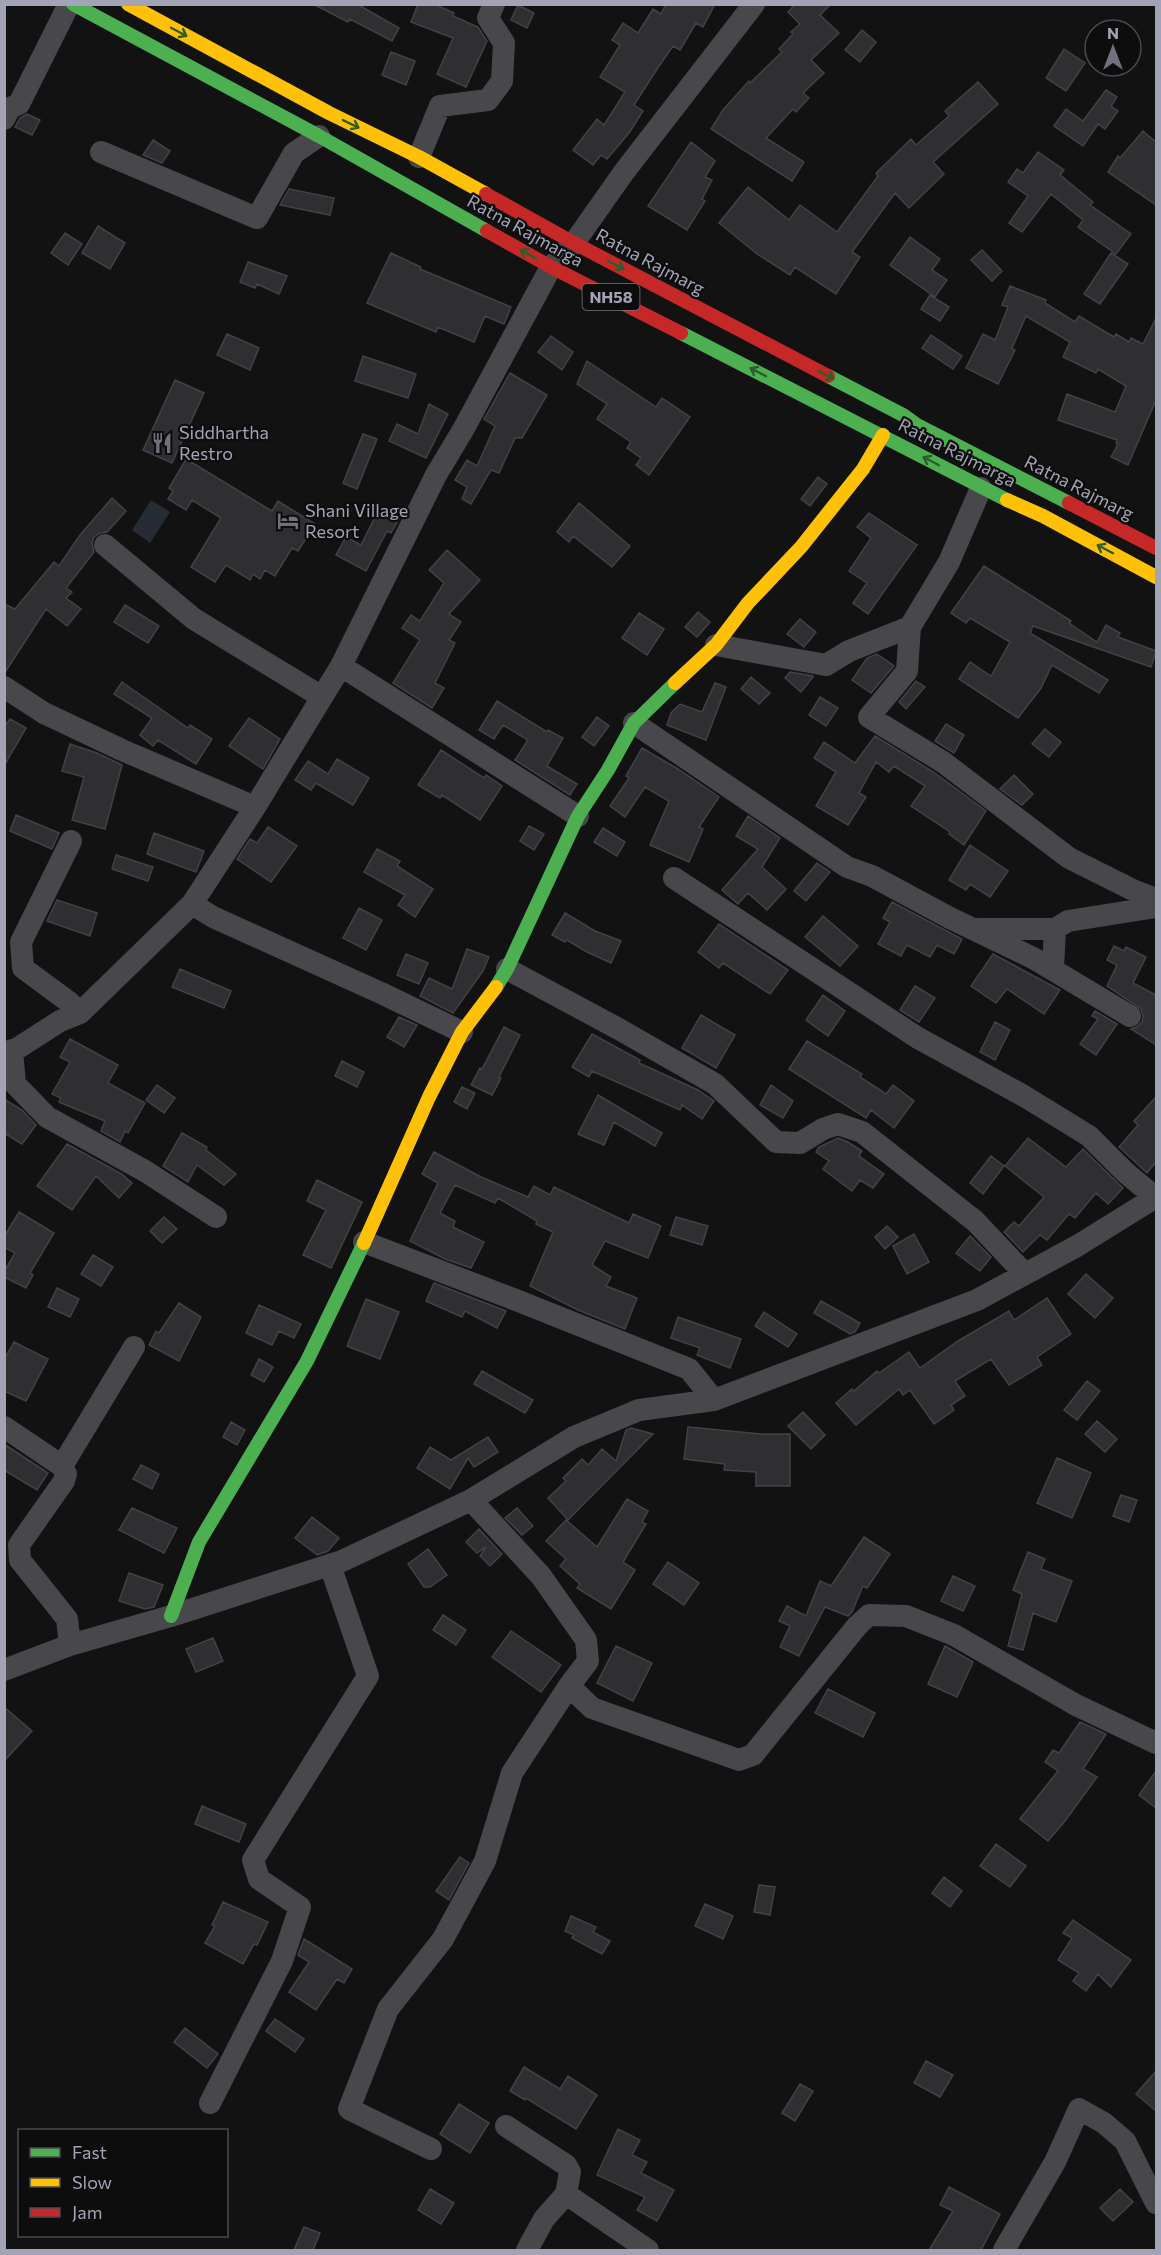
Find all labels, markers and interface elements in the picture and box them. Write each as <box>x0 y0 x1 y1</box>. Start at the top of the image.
north arrow <box>1083 18 1143 78</box>
text: N <box>1107 23 1119 42</box>
one-way arrow <box>170 26 187 38</box>
one-way arrow <box>342 119 360 130</box>
street label: Ratna Rajmarga <box>464 189 587 271</box>
street label: Ratna Rajmarg <box>592 223 709 299</box>
one-way arrow <box>520 248 537 260</box>
one-way arrow <box>607 259 625 271</box>
road number: NH58 <box>582 284 640 310</box>
one-way arrow <box>749 365 767 377</box>
one-way arrow <box>817 369 834 381</box>
street label: Ratna Rajmarga <box>895 413 1020 491</box>
place label: Siddhartha Restro <box>179 421 269 464</box>
restaurant icon: Siddhartha Restro <box>150 431 174 455</box>
street label: Ratna Rajmarg <box>1021 450 1138 524</box>
one-way arrow <box>923 455 941 466</box>
place label: Shani Village Resort <box>305 499 408 542</box>
hotel icon: Shani Village Resort <box>276 509 300 533</box>
one-way arrow <box>1097 543 1114 555</box>
legend <box>18 2129 228 2237</box>
text: Fast <box>72 2141 107 2163</box>
text: Slow <box>72 2171 112 2193</box>
text: Jam <box>72 2201 102 2223</box>

